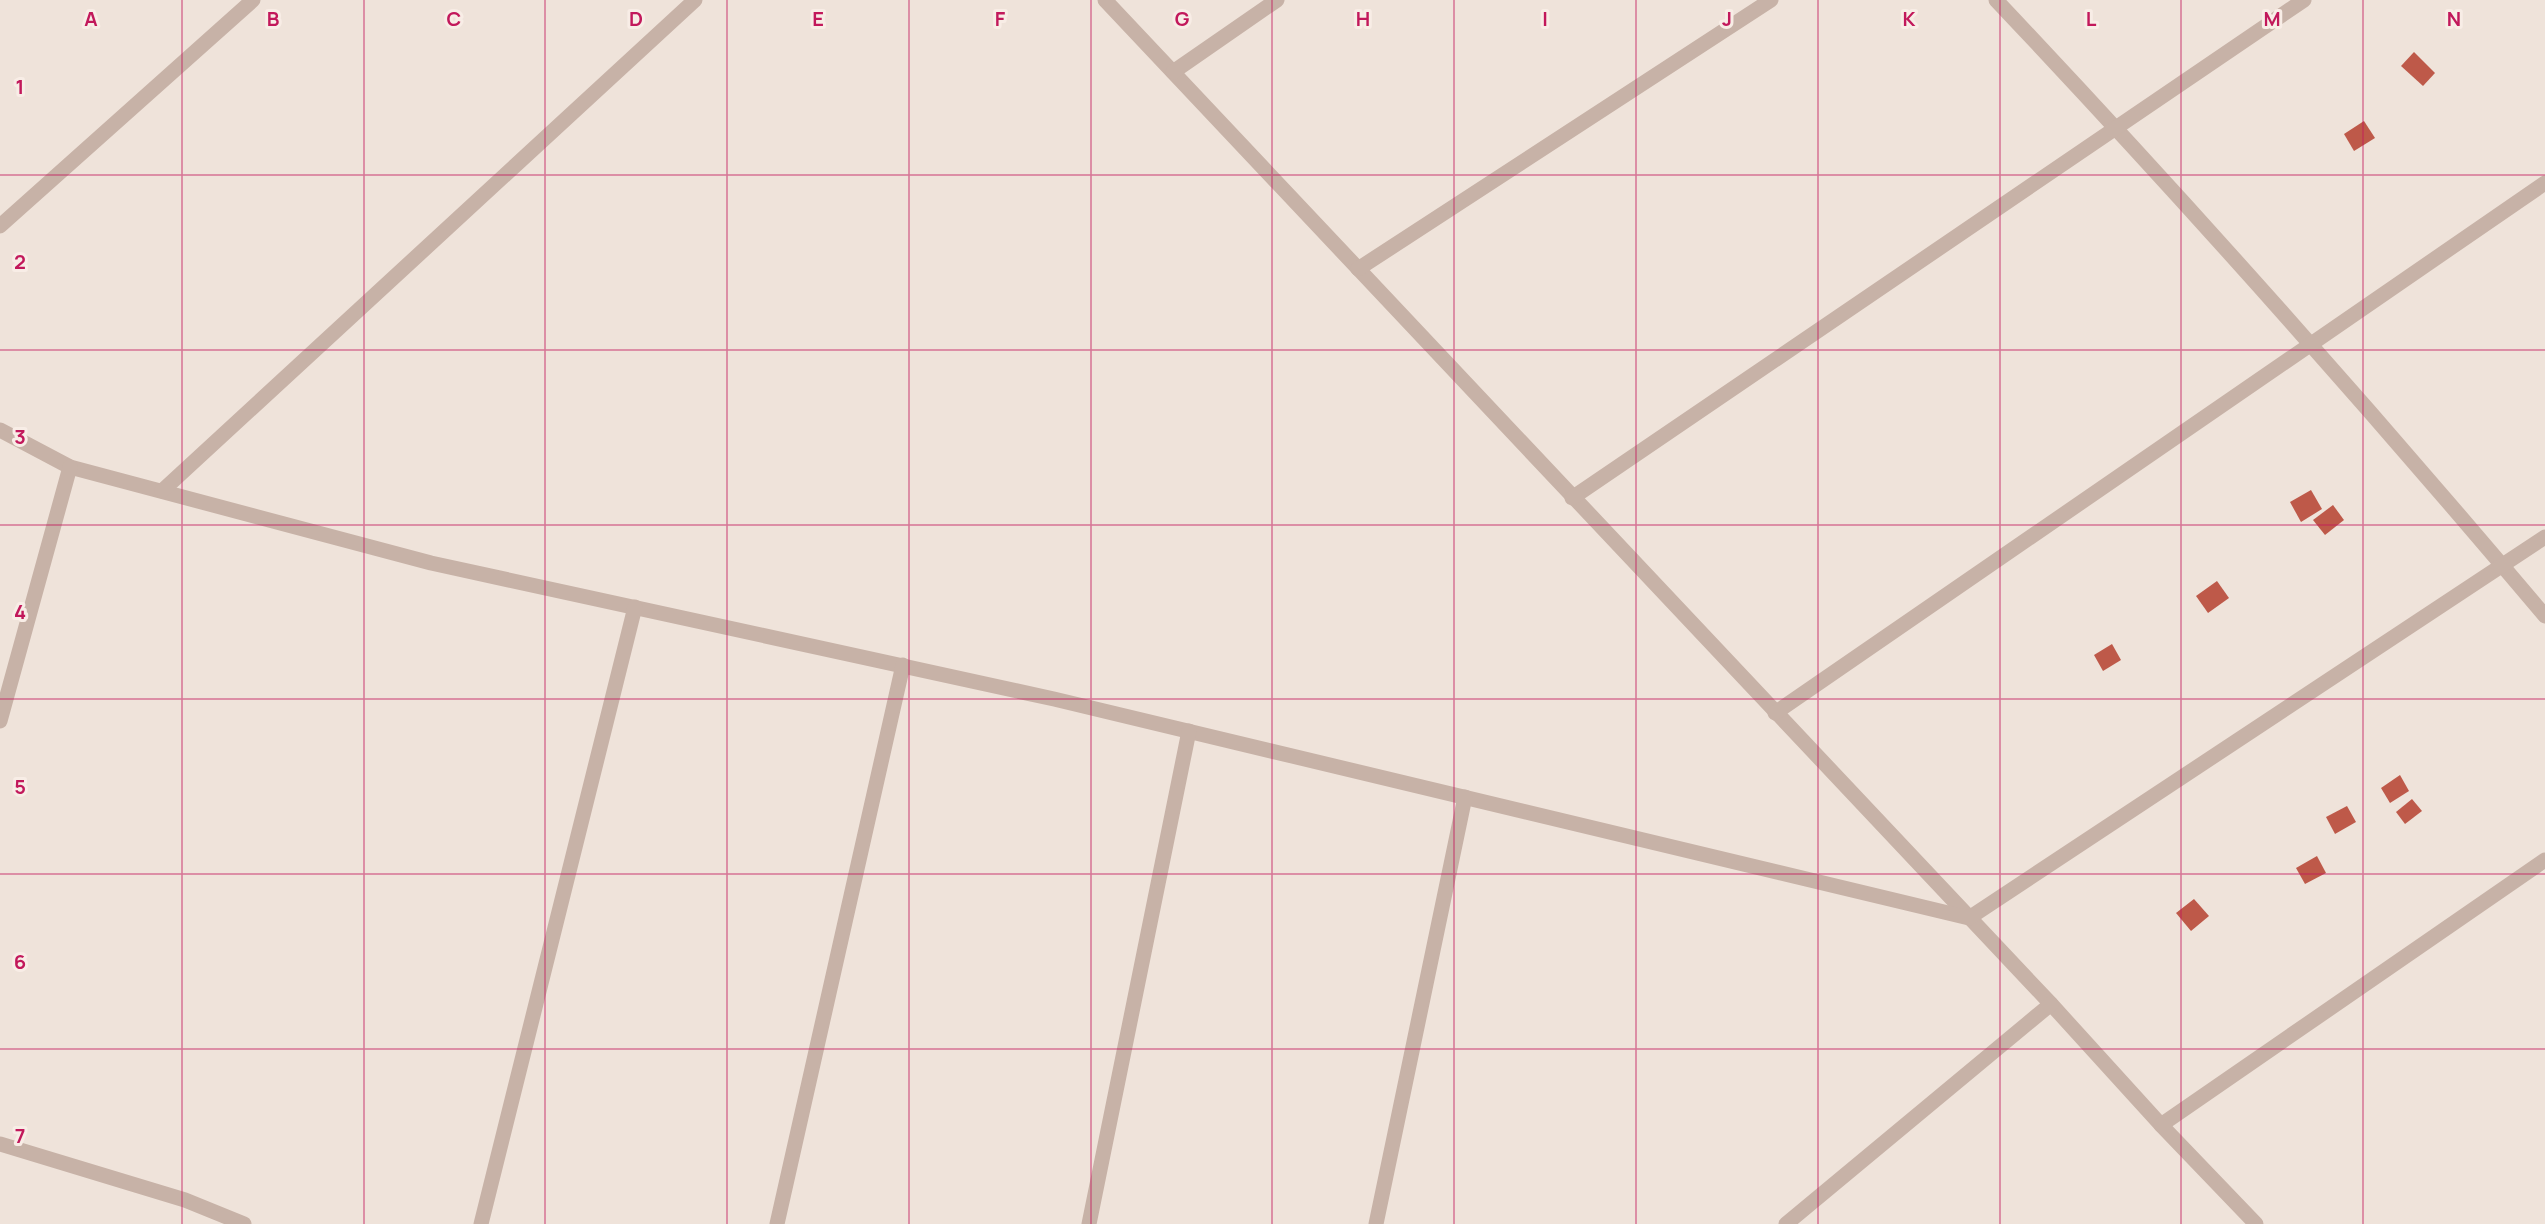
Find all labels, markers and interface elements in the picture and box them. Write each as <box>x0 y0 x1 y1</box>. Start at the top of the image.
text: A <box>84 5 98 32</box>
text: B <box>267 5 280 32</box>
text: C <box>447 5 461 32</box>
text: D <box>629 5 643 32</box>
text: E <box>812 5 824 32</box>
text: F <box>995 5 1006 32</box>
text: G <box>1175 5 1190 32</box>
text: H <box>1356 5 1370 32</box>
text: I <box>1542 5 1548 32</box>
text: J <box>1722 5 1732 32</box>
text: K <box>1903 5 1916 32</box>
text: L <box>2086 5 2097 32</box>
text: M <box>2263 5 2281 32</box>
text: N <box>2447 5 2461 32</box>
text: 1 <box>16 73 24 100</box>
text: 2 <box>14 248 26 275</box>
text: 3 <box>14 423 26 450</box>
text: 4 <box>14 598 26 625</box>
text: 5 <box>14 773 26 800</box>
text: 6 <box>14 948 26 975</box>
text: 7 <box>15 1122 25 1149</box>

